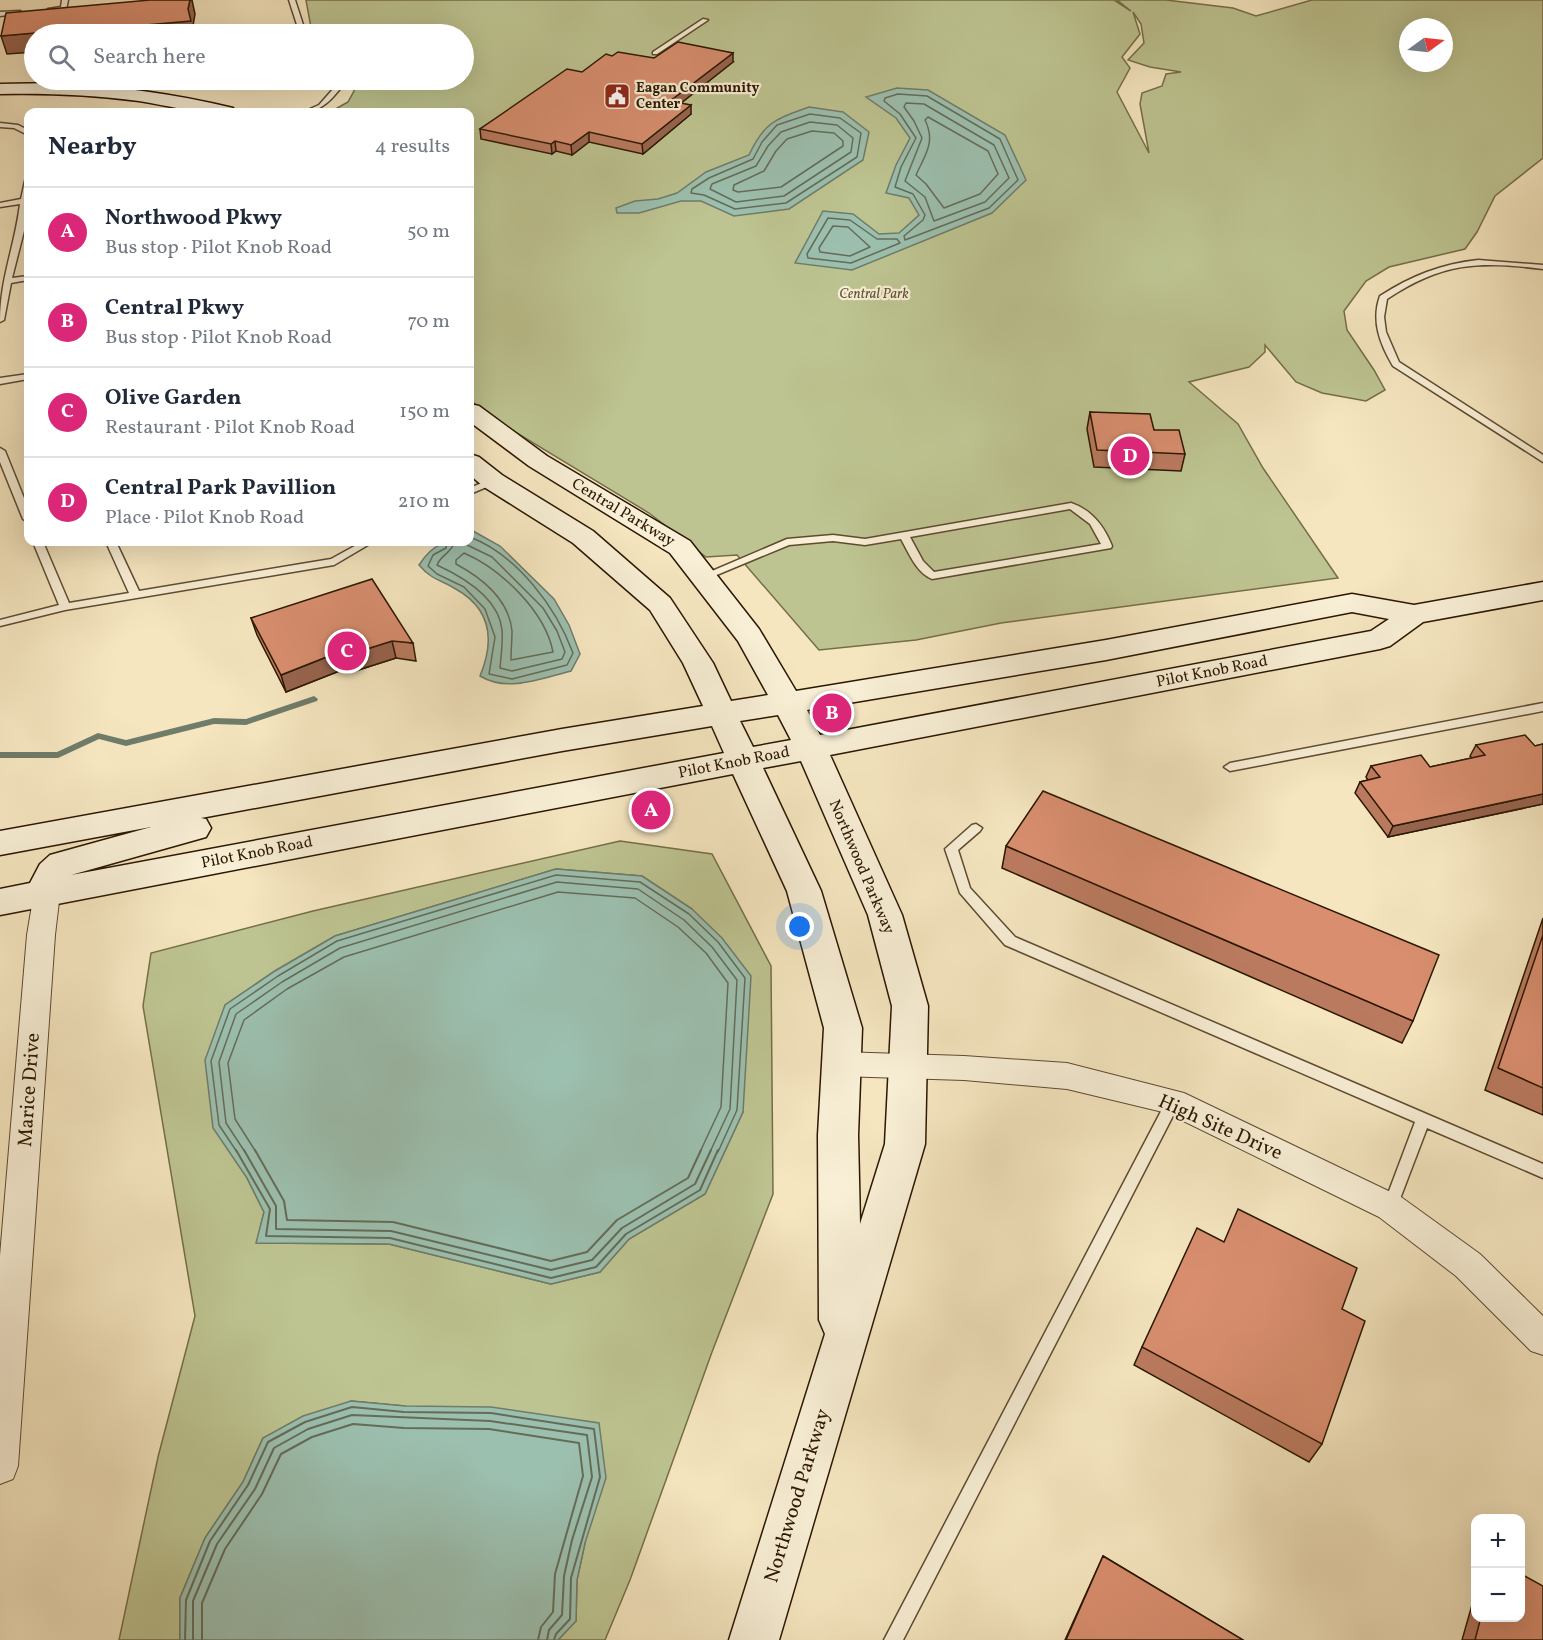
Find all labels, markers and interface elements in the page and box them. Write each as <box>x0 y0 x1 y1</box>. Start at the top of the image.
north arrow <box>1399 18 1453 72</box>
search box <box>24 24 474 90</box>
icon: search <box>45 41 78 74</box>
text: Search here <box>93 42 206 73</box>
place label: Eagan Community Center <box>636 79 760 114</box>
public building icon: Eagan Community Center <box>602 81 632 111</box>
text: Nearby <box>48 129 137 165</box>
text: 4 results <box>375 133 450 161</box>
text: Northwood Pkwy <box>105 203 282 234</box>
text: A <box>60 218 75 246</box>
text: 50 m <box>407 218 450 246</box>
text: Bus stop · Pilot Knob Road <box>105 234 332 262</box>
park label: Central Park <box>839 285 909 304</box>
text: Central Pkwy <box>105 293 244 324</box>
text: B <box>61 308 74 336</box>
text: 70 m <box>407 308 450 336</box>
text: Bus stop · Pilot Knob Road <box>105 324 332 352</box>
text: Olive Garden <box>105 383 242 414</box>
text: C <box>61 398 74 426</box>
text: 150 m <box>399 398 450 426</box>
text: Restaurant · Pilot Knob Road <box>105 414 355 442</box>
pin: D <box>1110 434 1150 478</box>
text: Central Park Pavillion <box>105 473 336 504</box>
street label: Central Parkway <box>567 473 679 553</box>
text: D <box>60 488 75 516</box>
text: 210 m <box>398 488 450 516</box>
text: Place · Pilot Knob Road <box>105 504 304 532</box>
pin: C <box>328 628 366 674</box>
street label: Pilot Knob Road <box>1154 650 1270 694</box>
pin: B <box>812 690 852 736</box>
street label: Pilot Knob Road <box>676 741 792 785</box>
pin: A <box>632 788 670 832</box>
street label: Northwood Parkway <box>823 796 899 938</box>
street label: Pilot Knob Road <box>199 831 315 875</box>
your location <box>785 912 814 941</box>
street label: Marice Drive <box>12 1032 48 1148</box>
street label: High Site Drive <box>1153 1088 1287 1168</box>
street label: Northwood Parkway <box>758 1406 838 1586</box>
map controls <box>1471 1514 1525 1622</box>
button: + <box>1471 1514 1525 1568</box>
button: − <box>1471 1568 1525 1622</box>

